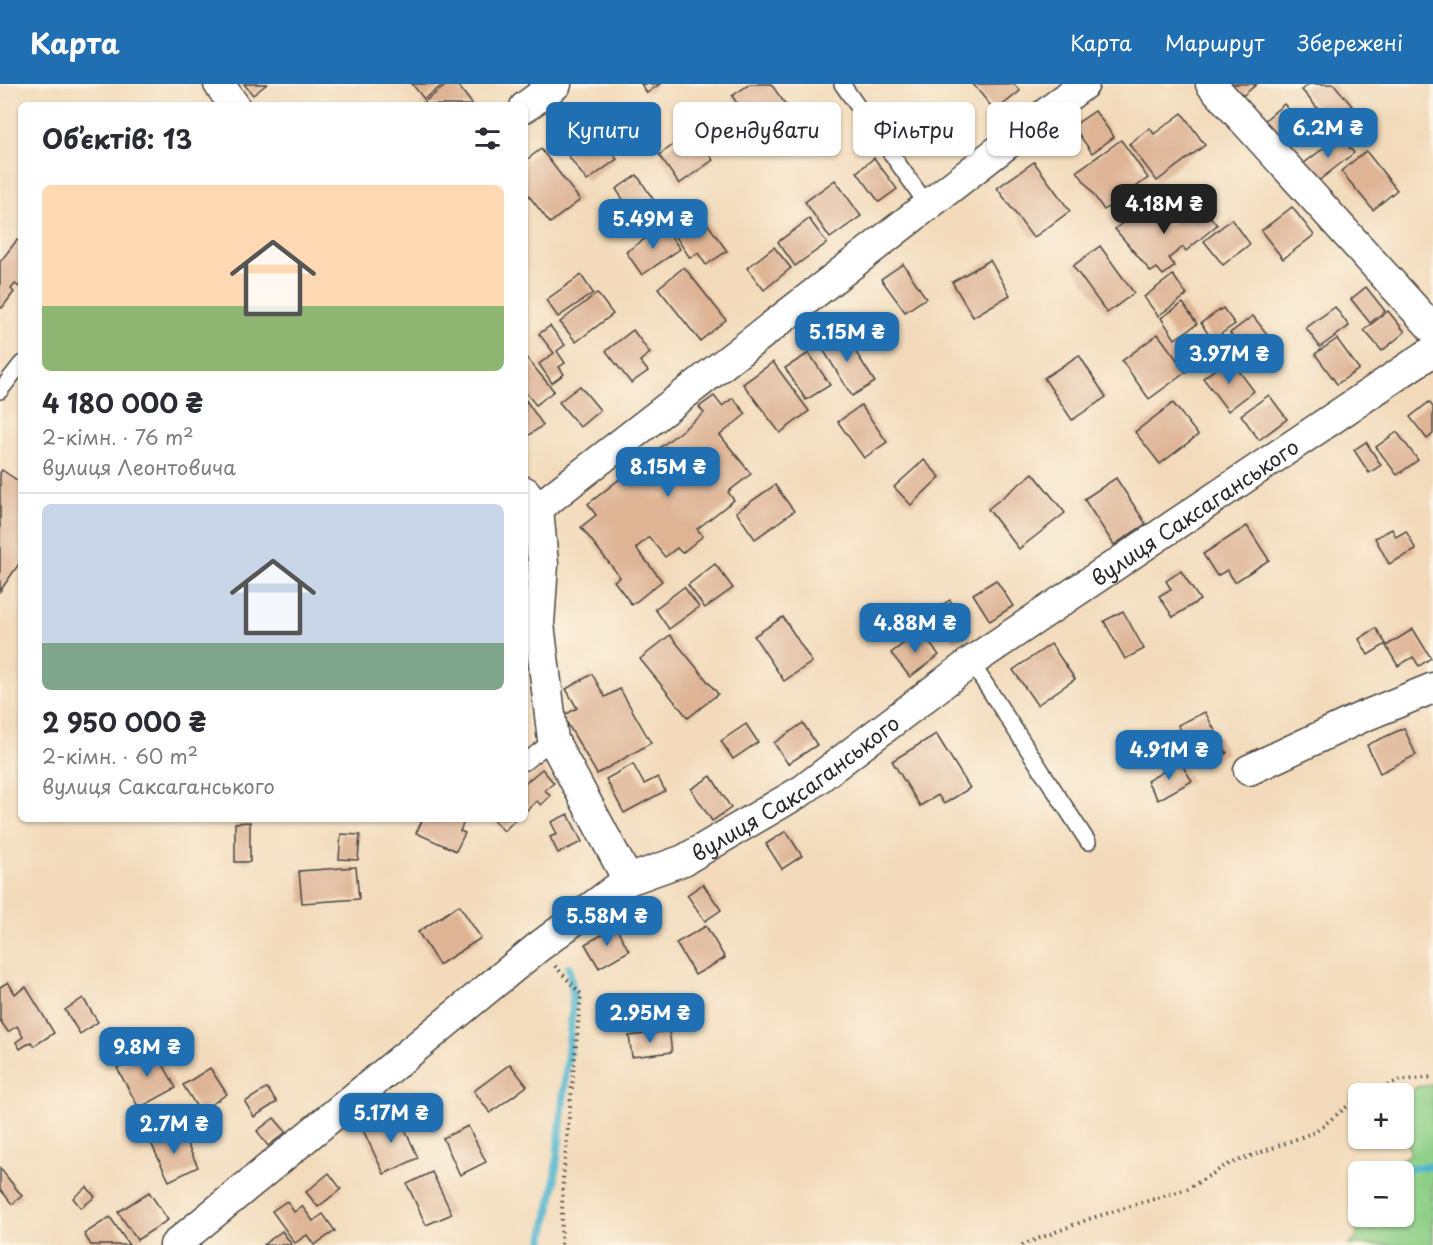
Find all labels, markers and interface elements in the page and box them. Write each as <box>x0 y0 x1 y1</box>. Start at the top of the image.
text: Карта <box>30 21 120 64</box>
text: Карта <box>1070 26 1132 58</box>
text: Маршрут <box>1165 26 1264 58</box>
text: Збережені <box>1297 26 1403 58</box>
chip: Купити <box>546 102 661 156</box>
chip: Орендувати <box>673 102 841 156</box>
chip: Фільтри <box>853 102 975 156</box>
chip: Нове <box>987 102 1081 156</box>
pin: 6.2M ₴ <box>1279 108 1377 159</box>
text: 6.2M ₴ <box>1293 112 1363 142</box>
text: Об’єктів: 13 <box>42 119 192 158</box>
icon: filters <box>471 122 504 155</box>
pin: 4.18M ₴ <box>1109 184 1219 235</box>
text: 4.18M ₴ <box>1125 188 1203 218</box>
pin: 5.49M ₴ <box>598 199 708 250</box>
text: 5.49M ₴ <box>613 203 693 233</box>
icon: home <box>219 224 327 332</box>
pin: 5.15M ₴ <box>792 312 902 363</box>
text: 5.15M ₴ <box>809 316 885 346</box>
pin: 3.97M ₴ <box>1174 334 1284 385</box>
text: 3.97M ₴ <box>1189 338 1269 368</box>
text: 4 180 000 ₴ <box>42 383 203 422</box>
text: 2-кімн. · 76 m² <box>42 422 193 452</box>
street label: вулиця Саксаганського <box>1084 430 1305 593</box>
pin: 8.15M ₴ <box>613 447 723 498</box>
text: 8.15M ₴ <box>630 451 706 481</box>
text: вулиця Леонтовича <box>42 452 236 482</box>
icon: home <box>219 543 327 651</box>
pin: 4.88M ₴ <box>860 603 970 654</box>
text: 4.88M ₴ <box>874 607 956 637</box>
text: 2 950 000 ₴ <box>42 702 206 741</box>
street label: вулиця Саксаганського <box>685 706 906 869</box>
pin: 4.91M ₴ <box>1114 730 1224 781</box>
text: 4.91M ₴ <box>1130 734 1208 764</box>
text: 2-кімн. · 60 m² <box>42 741 198 771</box>
text: вулиця Саксаганського <box>42 771 275 801</box>
pin: 5.58M ₴ <box>552 896 662 947</box>
text: 5.58M ₴ <box>566 900 648 930</box>
pin: 2.95M ₴ <box>595 993 705 1044</box>
text: 2.95M ₴ <box>609 997 691 1027</box>
pin: 9.8M ₴ <box>98 1027 196 1078</box>
text: 9.8M ₴ <box>113 1031 181 1061</box>
map controls <box>1348 1083 1414 1227</box>
button: + <box>1348 1083 1414 1149</box>
pin: 5.17M ₴ <box>336 1093 446 1144</box>
text: 5.17M ₴ <box>353 1097 429 1127</box>
pin: 2.7M ₴ <box>125 1104 223 1155</box>
text: 2.7M ₴ <box>140 1108 208 1138</box>
button: − <box>1348 1161 1414 1227</box>

